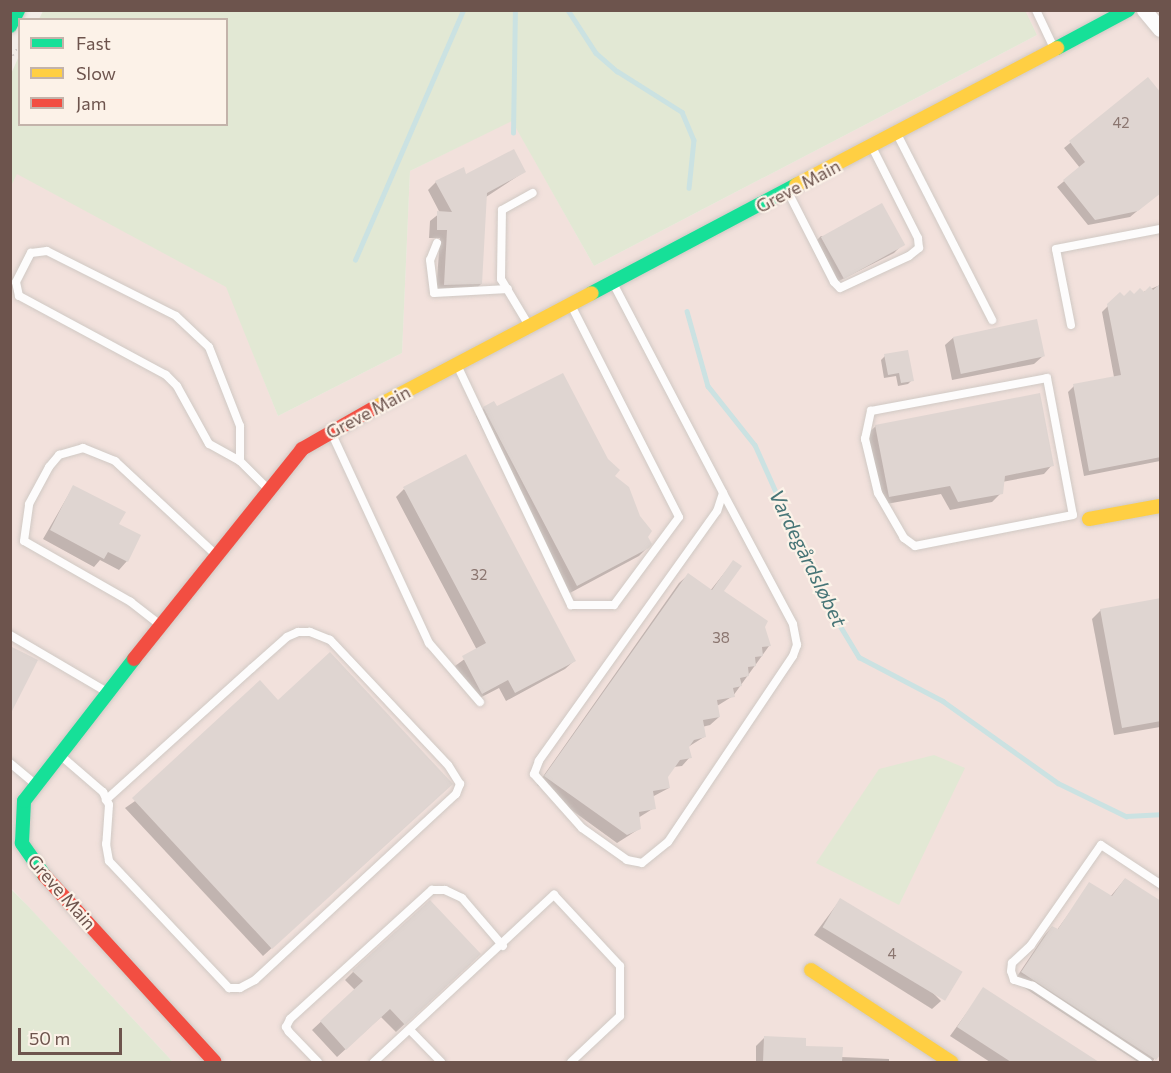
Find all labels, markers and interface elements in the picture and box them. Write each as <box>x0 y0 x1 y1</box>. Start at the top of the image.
legend <box>18 18 228 126</box>
text: Fast <box>76 32 111 54</box>
text: Slow <box>76 62 116 84</box>
text: Jam <box>76 92 106 114</box>
house number: 42 <box>1112 114 1130 132</box>
street label: Greve Main <box>752 155 844 217</box>
street label: Greve Main <box>322 381 414 443</box>
water label: Vardegårdsløbet <box>764 485 852 631</box>
house number: 32 <box>471 566 487 584</box>
house number: 38 <box>712 629 730 647</box>
street label: Greve Main <box>23 850 101 934</box>
house number: 4 <box>888 945 896 963</box>
scale bar <box>21 1016 124 1054</box>
text: 50 m <box>29 1027 70 1049</box>

